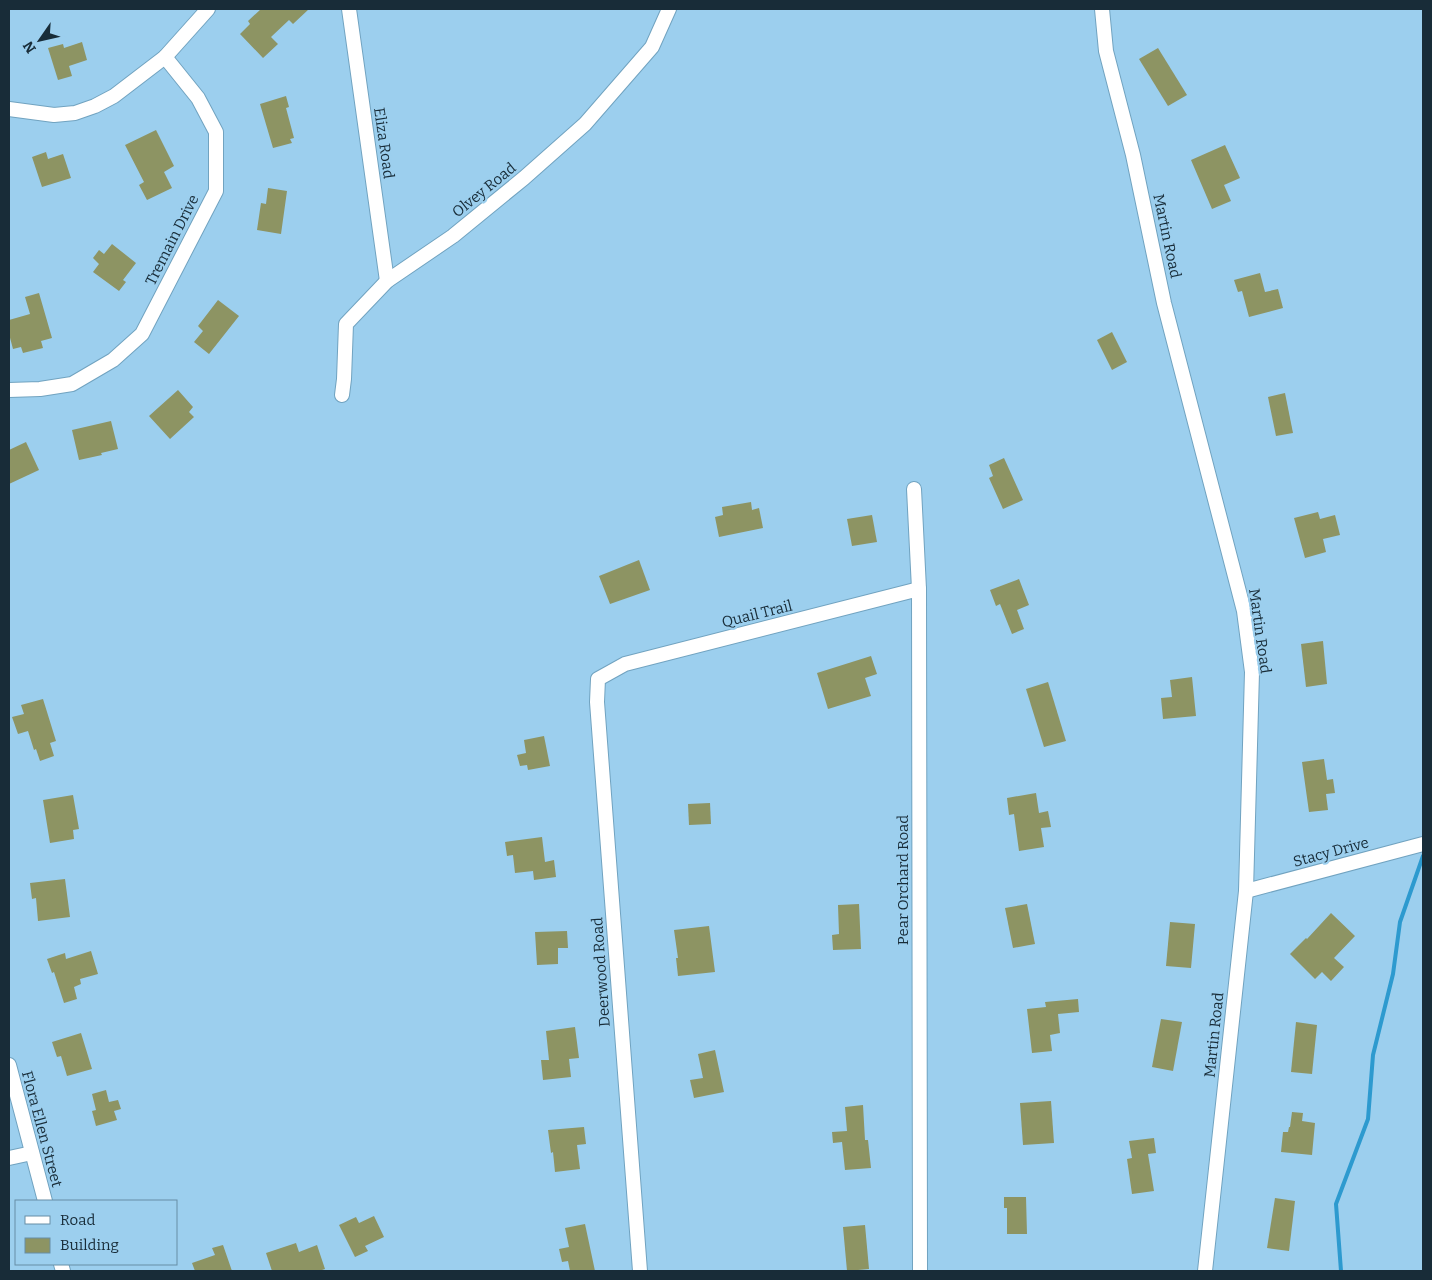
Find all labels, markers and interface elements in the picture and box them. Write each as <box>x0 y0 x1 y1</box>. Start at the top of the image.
north arrow <box>15 15 65 65</box>
text: N <box>19 38 40 56</box>
street label: Eliza Road <box>370 106 398 180</box>
street label: Olvey Road <box>448 159 520 221</box>
street label: Tremain Drive <box>141 192 203 288</box>
street label: Martin Road <box>1149 192 1185 280</box>
street label: Martin Road <box>1245 587 1275 675</box>
street label: Quail Trail <box>720 597 794 631</box>
street label: Pear Orchard Road <box>894 815 912 945</box>
street label: Stacy Drive <box>1291 833 1371 871</box>
street label: Deerwood Road <box>588 916 614 1027</box>
street label: Martin Road <box>1201 991 1227 1079</box>
street label: Flora Ellen Street <box>18 1069 66 1190</box>
legend <box>15 1200 178 1265</box>
text: Road <box>60 1211 95 1229</box>
text: Building <box>60 1236 119 1254</box>

